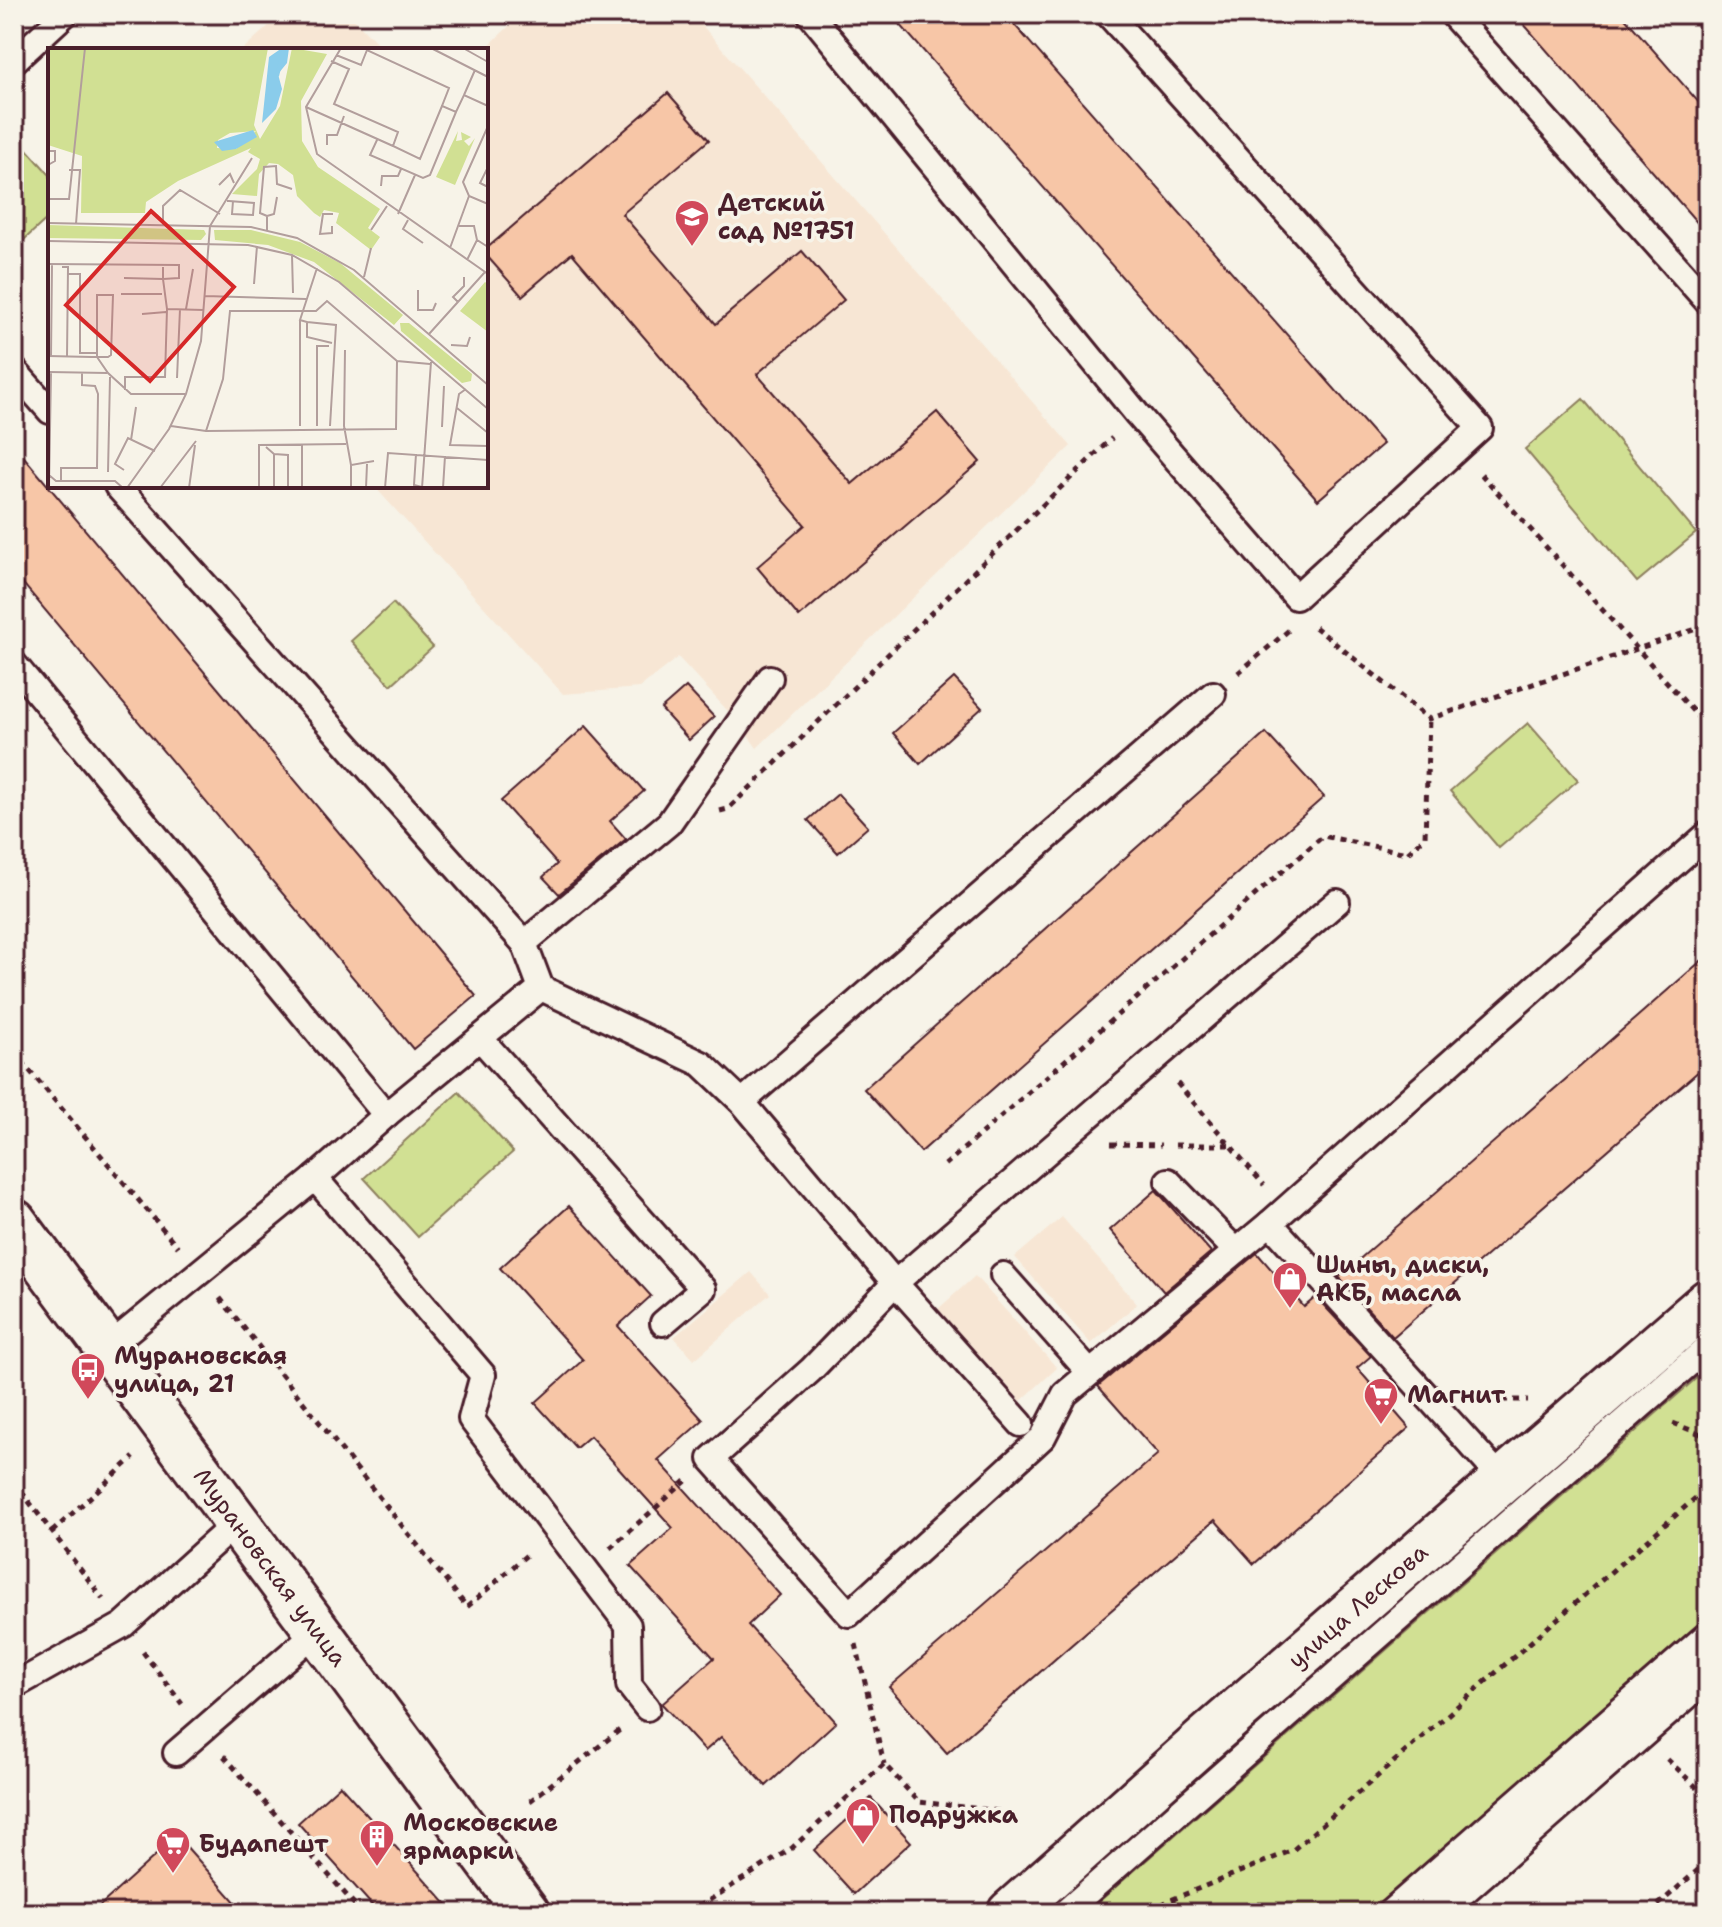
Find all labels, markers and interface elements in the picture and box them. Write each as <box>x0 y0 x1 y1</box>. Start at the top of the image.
inset map <box>48 48 488 488</box>
place label: Детский сад №1751 <box>718 187 854 247</box>
school or university icon: Детский сад №1751 <box>673 198 711 248</box>
place label: Шины, диски, АКБ, масла <box>1316 1249 1489 1309</box>
shop icon: Шины, диски, АКБ, масла <box>1271 1260 1309 1310</box>
place label: Мурановская улица, 21 <box>114 1340 287 1400</box>
bus stop icon: Мурановская улица, 21 <box>69 1351 107 1401</box>
supermarket icon: Магнит <box>1362 1376 1400 1426</box>
place label: Магнит <box>1407 1379 1506 1411</box>
street label: Мурановская улица <box>186 1461 355 1673</box>
street label: улица Лескова <box>1281 1536 1435 1676</box>
shop icon: Подружка <box>844 1796 882 1846</box>
place label: Подружка <box>889 1799 1019 1831</box>
place label: Московские ярмарки <box>403 1807 558 1867</box>
building icon: Московские ярмарки <box>358 1818 396 1868</box>
supermarket icon: Будапешт <box>154 1825 192 1875</box>
place label: Будапешт <box>199 1828 329 1860</box>

